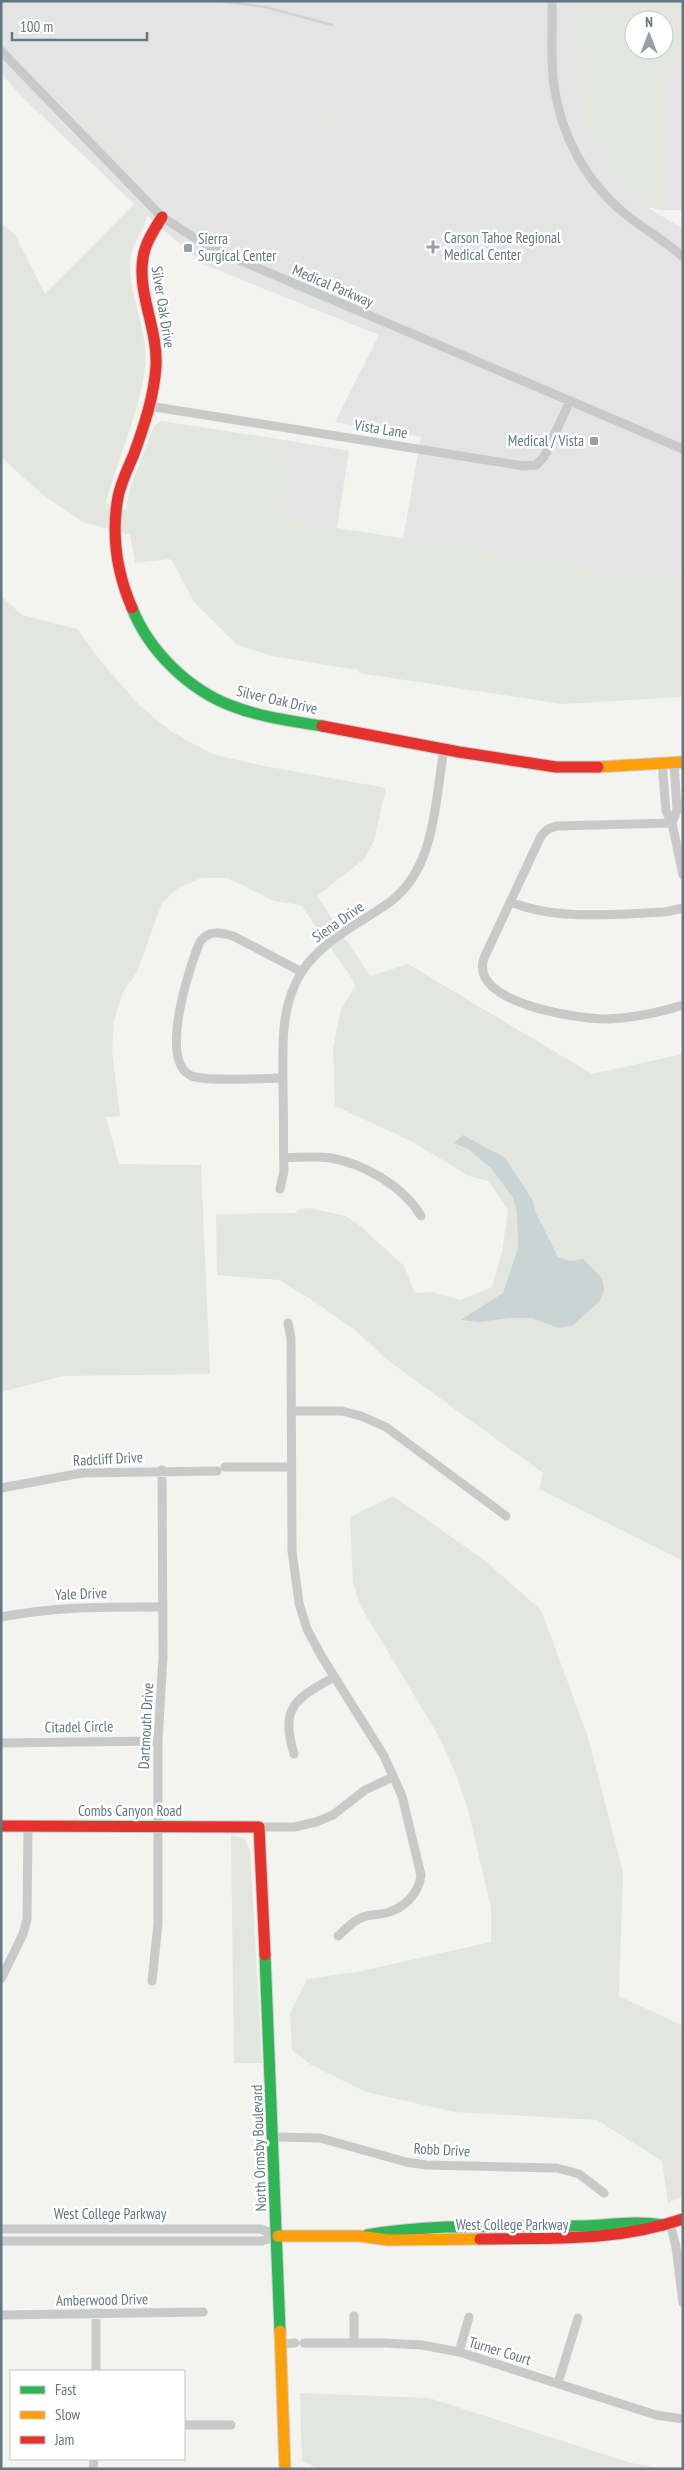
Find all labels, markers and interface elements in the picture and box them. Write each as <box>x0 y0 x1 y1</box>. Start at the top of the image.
scale bar <box>12 10 148 42</box>
north arrow <box>624 10 674 60</box>
text: N <box>645 13 653 31</box>
text: 100 m <box>20 17 53 36</box>
place label: Carson Tahoe Regional Medical Center <box>444 228 561 264</box>
place label: Sierra Surgical Center <box>198 229 277 265</box>
marker: Carson Tahoe Regional Medical Center <box>426 240 440 254</box>
marker: Sierra Surgical Center <box>182 242 194 254</box>
street label: Medical Parkway <box>290 260 377 311</box>
street label: Silver Oak Drive <box>148 265 179 349</box>
street label: Vista Lane <box>352 415 409 442</box>
place label: Medical / Vista <box>508 431 584 450</box>
marker: Medical / Vista <box>588 435 600 447</box>
street label: Silver Oak Drive <box>235 681 319 718</box>
street label: Siena Drive <box>308 897 367 946</box>
street label: Radcliff Drive <box>73 1447 143 1470</box>
street label: Yale Drive <box>55 1583 107 1604</box>
street label: Dartmouth Drive <box>134 1682 157 1770</box>
street label: Citadel Circle <box>44 1716 114 1737</box>
street label: Combs Canyon Road <box>78 1801 182 1820</box>
street label: North Ormsby Boulevard <box>247 2084 270 2212</box>
street label: Robb Drive <box>413 2139 471 2160</box>
street label: West College Parkway <box>54 2204 167 2223</box>
street label: West College Parkway <box>456 2215 569 2234</box>
street label: Amberwood Drive <box>56 2289 148 2310</box>
street label: Turner Court <box>467 2332 534 2369</box>
legend <box>10 2370 185 2460</box>
text: Fast <box>55 2380 76 2399</box>
text: Slow <box>55 2405 80 2424</box>
text: Jam <box>54 2430 74 2449</box>

